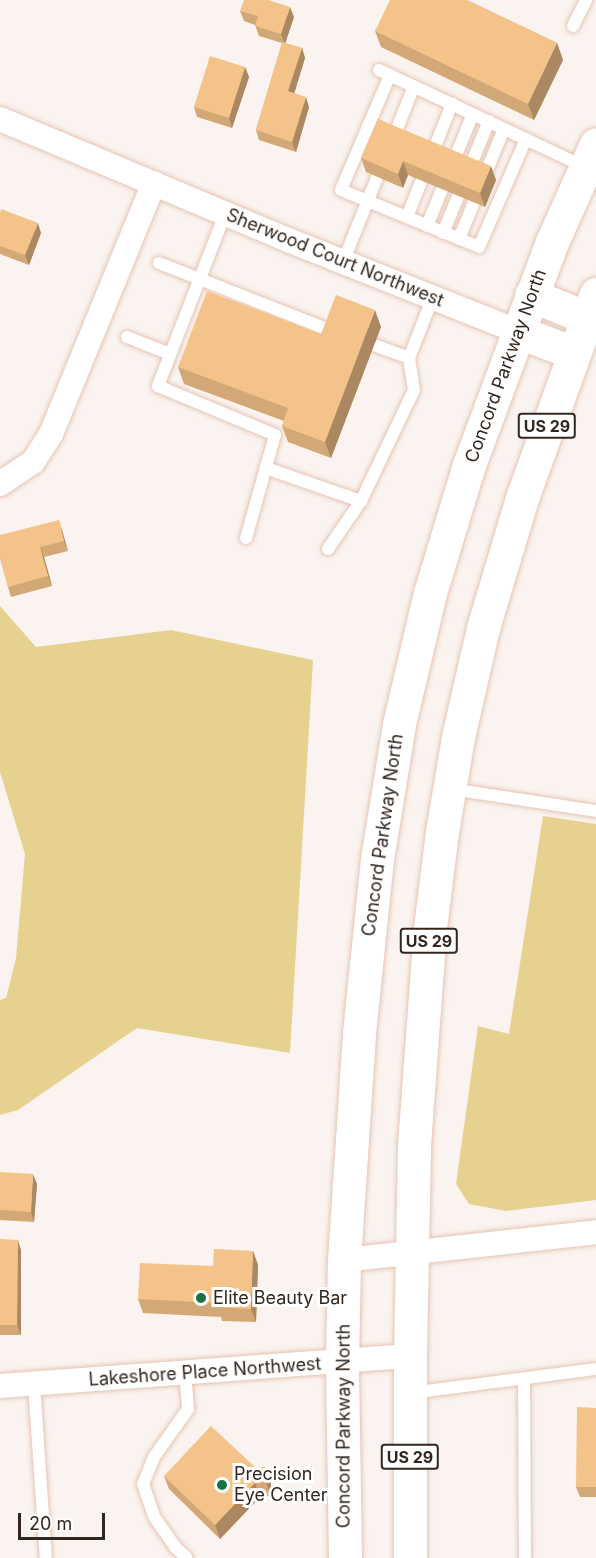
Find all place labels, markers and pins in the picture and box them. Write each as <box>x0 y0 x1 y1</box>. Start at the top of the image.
place label: Elite Beauty Bar <box>213 1287 347 1309</box>
marker: Elite Beauty Bar <box>194 1291 208 1305</box>
place label: Precision Eye Center <box>234 1464 327 1506</box>
marker: Precision Eye Center <box>215 1478 229 1492</box>

